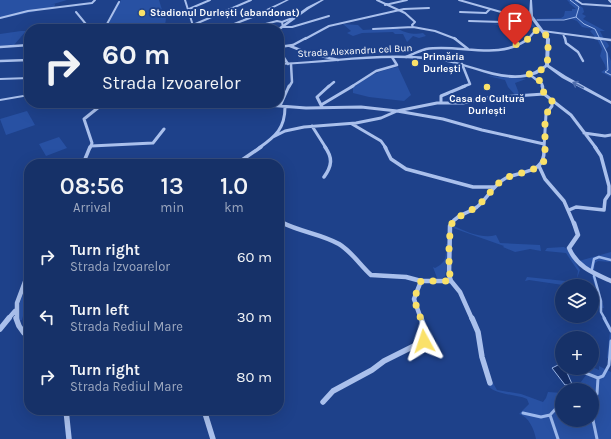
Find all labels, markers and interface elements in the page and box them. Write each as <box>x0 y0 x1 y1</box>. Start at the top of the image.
pin <box>498 4 532 45</box>
place label: Stadionul Durlești (abandonat) <box>150 7 300 19</box>
marker: Stadionul Durlești (abandonat) <box>137 8 147 18</box>
icon: arrive <box>504 10 526 32</box>
text: 60 m <box>102 38 170 71</box>
icon: right <box>36 40 88 92</box>
street label: Strada Alexandru cel Bun <box>297 42 413 60</box>
place label: Primăria Durlești <box>423 51 465 75</box>
marker: Primăria Durlești <box>410 58 420 68</box>
text: Strada Izvoarelor <box>102 72 240 94</box>
one-way arrow <box>573 81 585 88</box>
marker: Casa de Cultură Durlești <box>482 82 492 92</box>
place label: Casa de Cultură Durlești <box>449 93 525 117</box>
text: 08:56 <box>60 172 124 200</box>
text: 13 <box>161 172 184 200</box>
text: 1.0 <box>220 172 248 200</box>
text: Arrival <box>73 200 111 215</box>
text: min <box>160 200 184 215</box>
text: km <box>224 200 244 215</box>
text: Turn right <box>70 241 140 259</box>
icon: right <box>36 246 58 268</box>
text: 60 m <box>237 248 272 266</box>
text: Strada Izvoarelor <box>70 259 170 274</box>
map controls <box>555 279 599 427</box>
button: layers <box>555 279 599 323</box>
text: Turn left <box>70 301 129 319</box>
icon: left <box>36 306 58 328</box>
text: 30 m <box>237 308 272 326</box>
text: Strada Rediul Mare <box>70 319 183 334</box>
position arrow <box>403 320 445 362</box>
button: + <box>555 331 599 375</box>
text: Turn right <box>70 361 140 379</box>
icon: right <box>36 366 58 388</box>
text: 80 m <box>236 368 272 386</box>
text: Strada Rediul Mare <box>70 379 183 394</box>
button: − <box>555 383 599 427</box>

